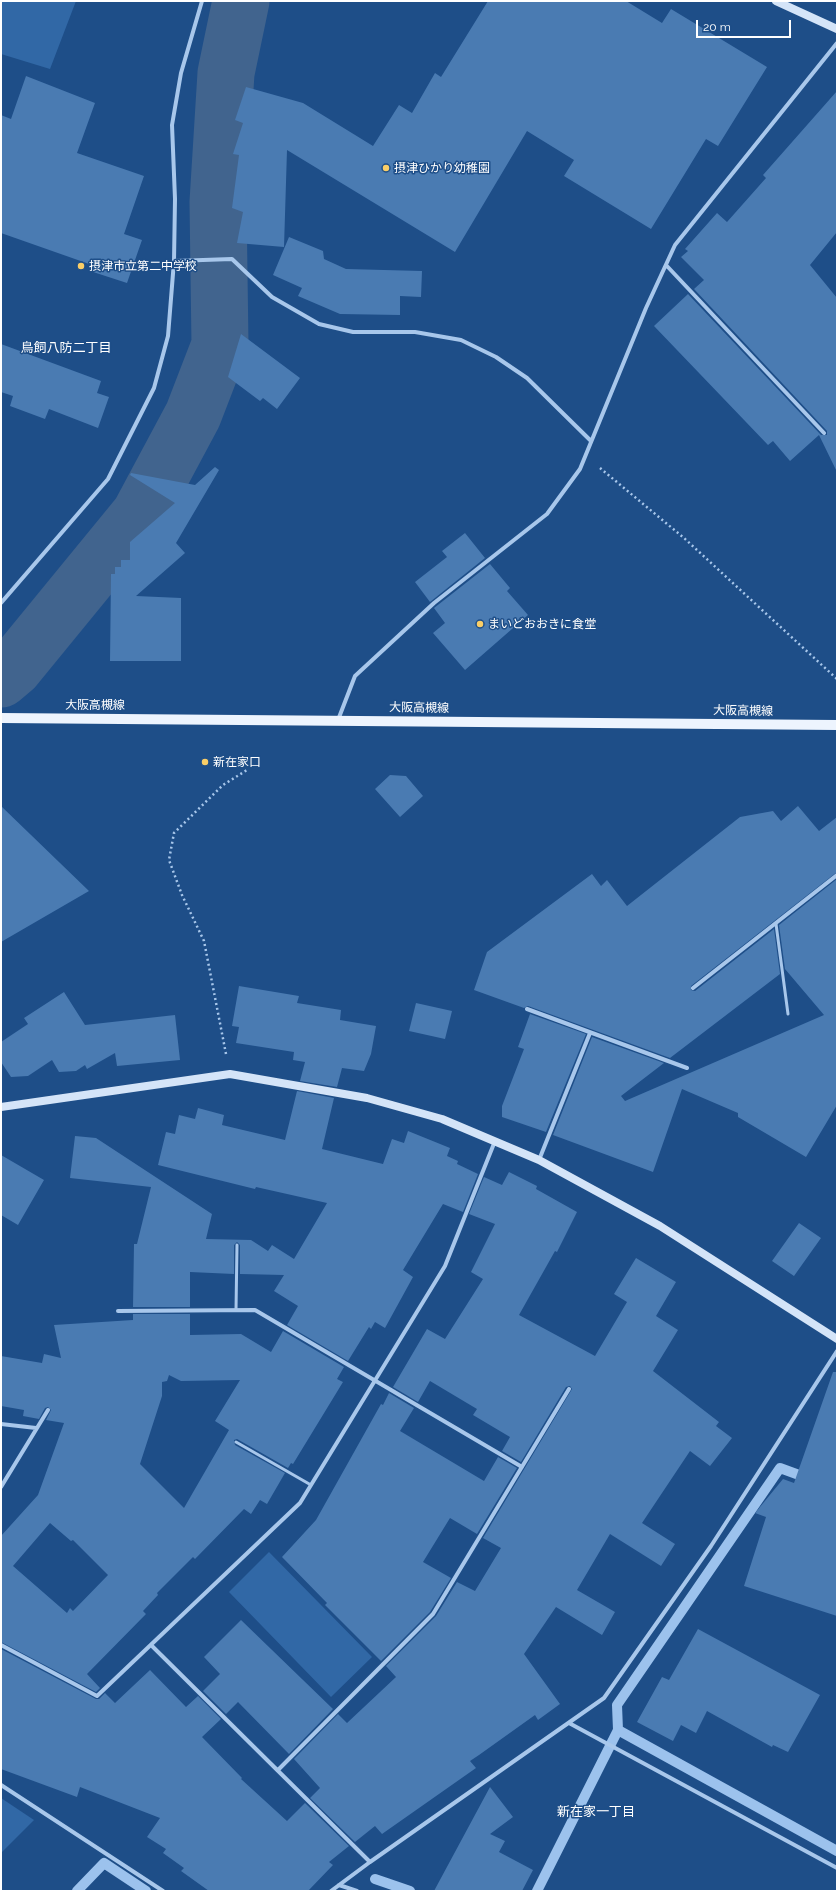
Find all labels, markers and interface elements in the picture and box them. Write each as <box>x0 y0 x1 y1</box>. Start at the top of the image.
scale bar <box>698 12 793 38</box>
text: 20 m <box>703 20 731 34</box>
place label: 摂津ひかり幼稚園 <box>394 161 490 175</box>
marker: 摂津ひかり幼稚園 <box>381 163 391 173</box>
place label: 摂津市立第二中学校 <box>89 259 197 273</box>
marker: 摂津市立第二中学校 <box>76 261 86 271</box>
district label: 鳥飼八防二丁目 <box>21 340 111 356</box>
place label: まいどおおきに食堂 <box>488 617 596 631</box>
marker: まいどおおきに食堂 <box>475 619 485 629</box>
street label: 大阪高槻線 <box>65 698 125 712</box>
street label: 大阪高槻線 <box>389 700 449 716</box>
street label: 大阪高槻線 <box>713 703 773 719</box>
place label: 新在家口 <box>213 755 261 769</box>
marker: 新在家口 <box>200 757 210 767</box>
district label: 新在家一丁目 <box>557 1804 635 1820</box>

